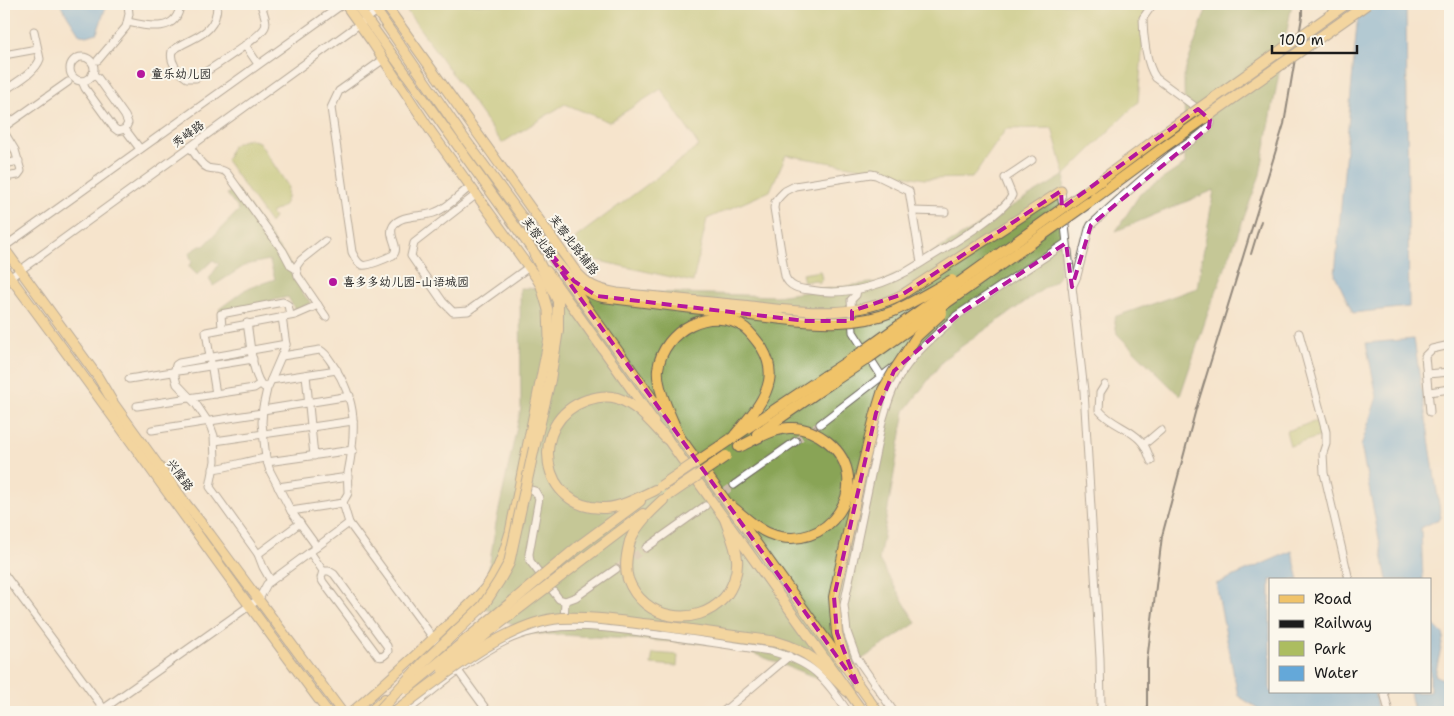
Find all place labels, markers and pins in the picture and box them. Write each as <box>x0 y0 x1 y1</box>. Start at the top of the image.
place label: 童乐幼儿园 <box>151 66 211 82</box>
marker: 童乐幼儿园 <box>135 68 147 80</box>
place label: 喜多多幼儿园-山语城园 <box>343 274 469 290</box>
marker: 喜多多幼儿园-山语城园 <box>327 276 339 288</box>

